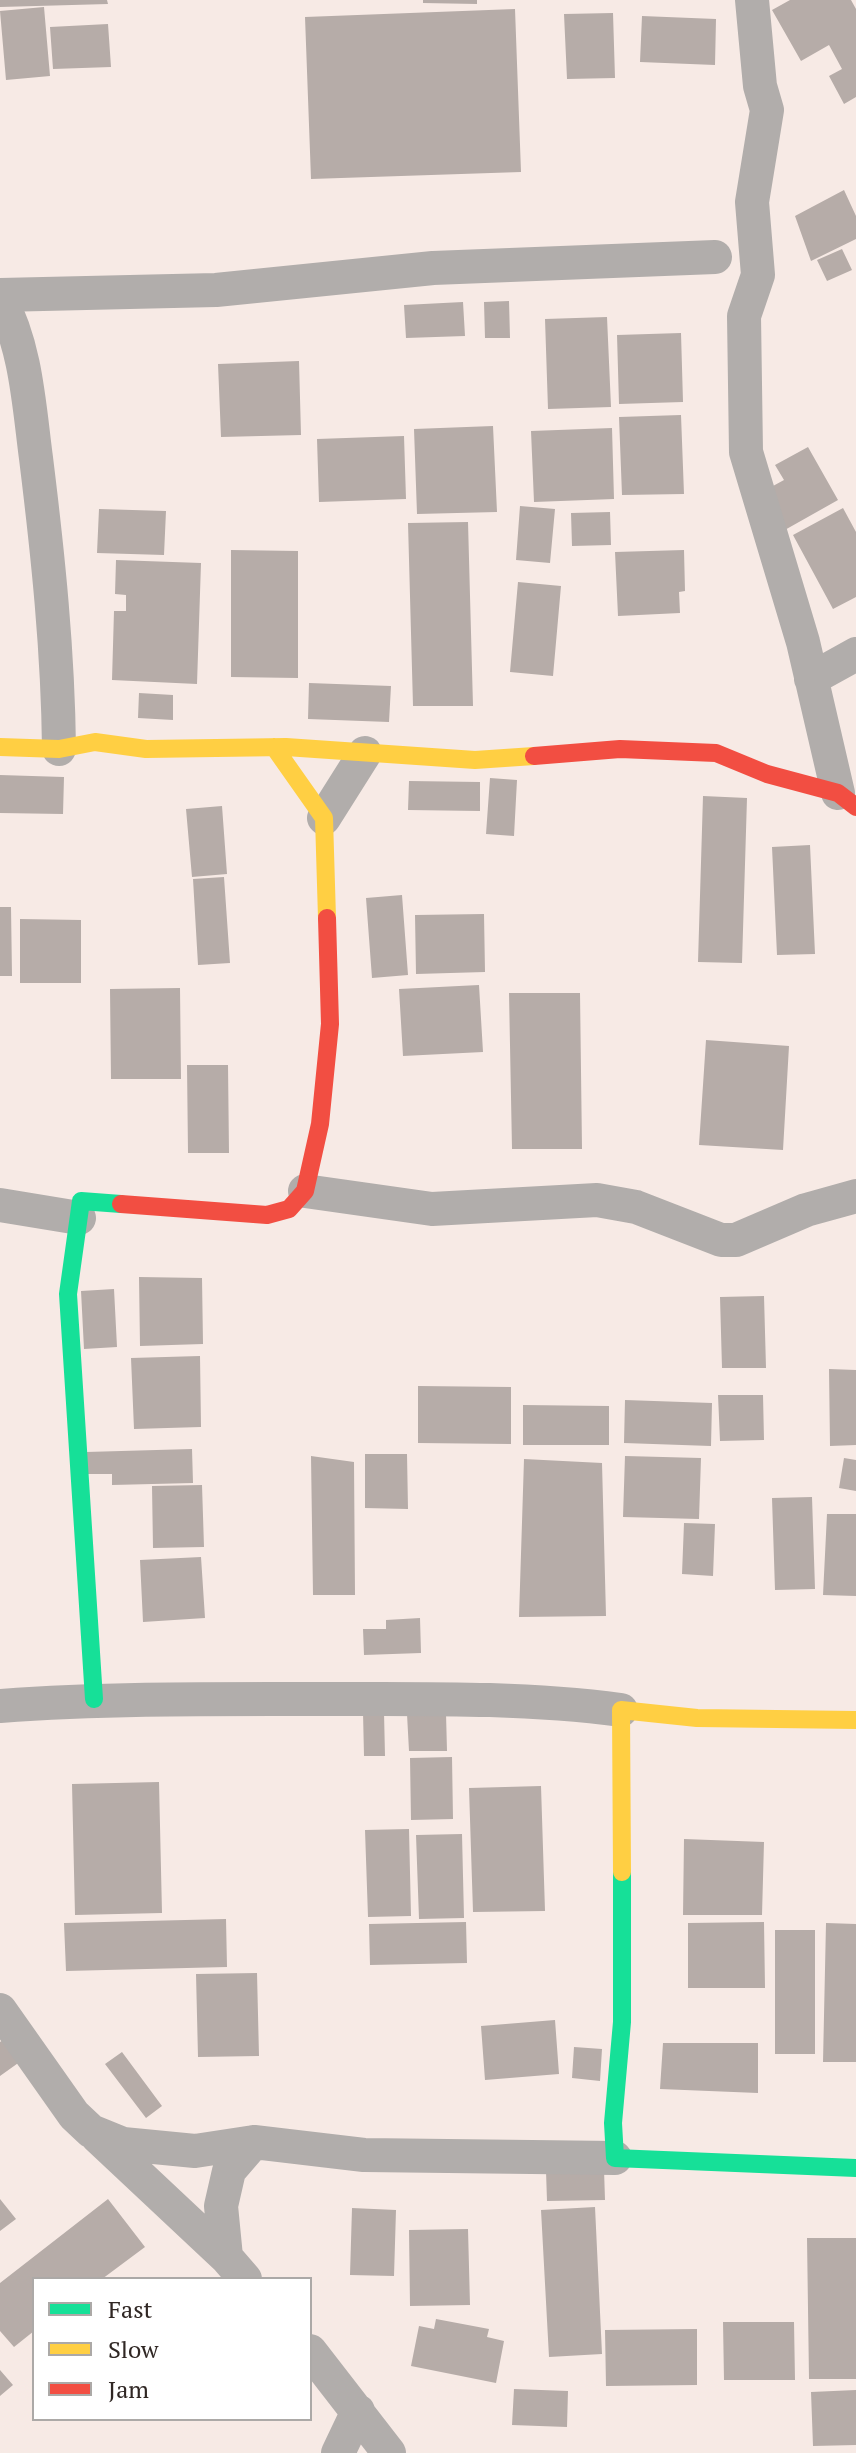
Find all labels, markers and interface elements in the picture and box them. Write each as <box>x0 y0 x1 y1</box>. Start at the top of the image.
legend <box>32 2277 312 2421</box>
text: Fast <box>108 2293 152 2325</box>
text: Slow <box>108 2333 159 2365</box>
text: Jam <box>108 2373 149 2405</box>

